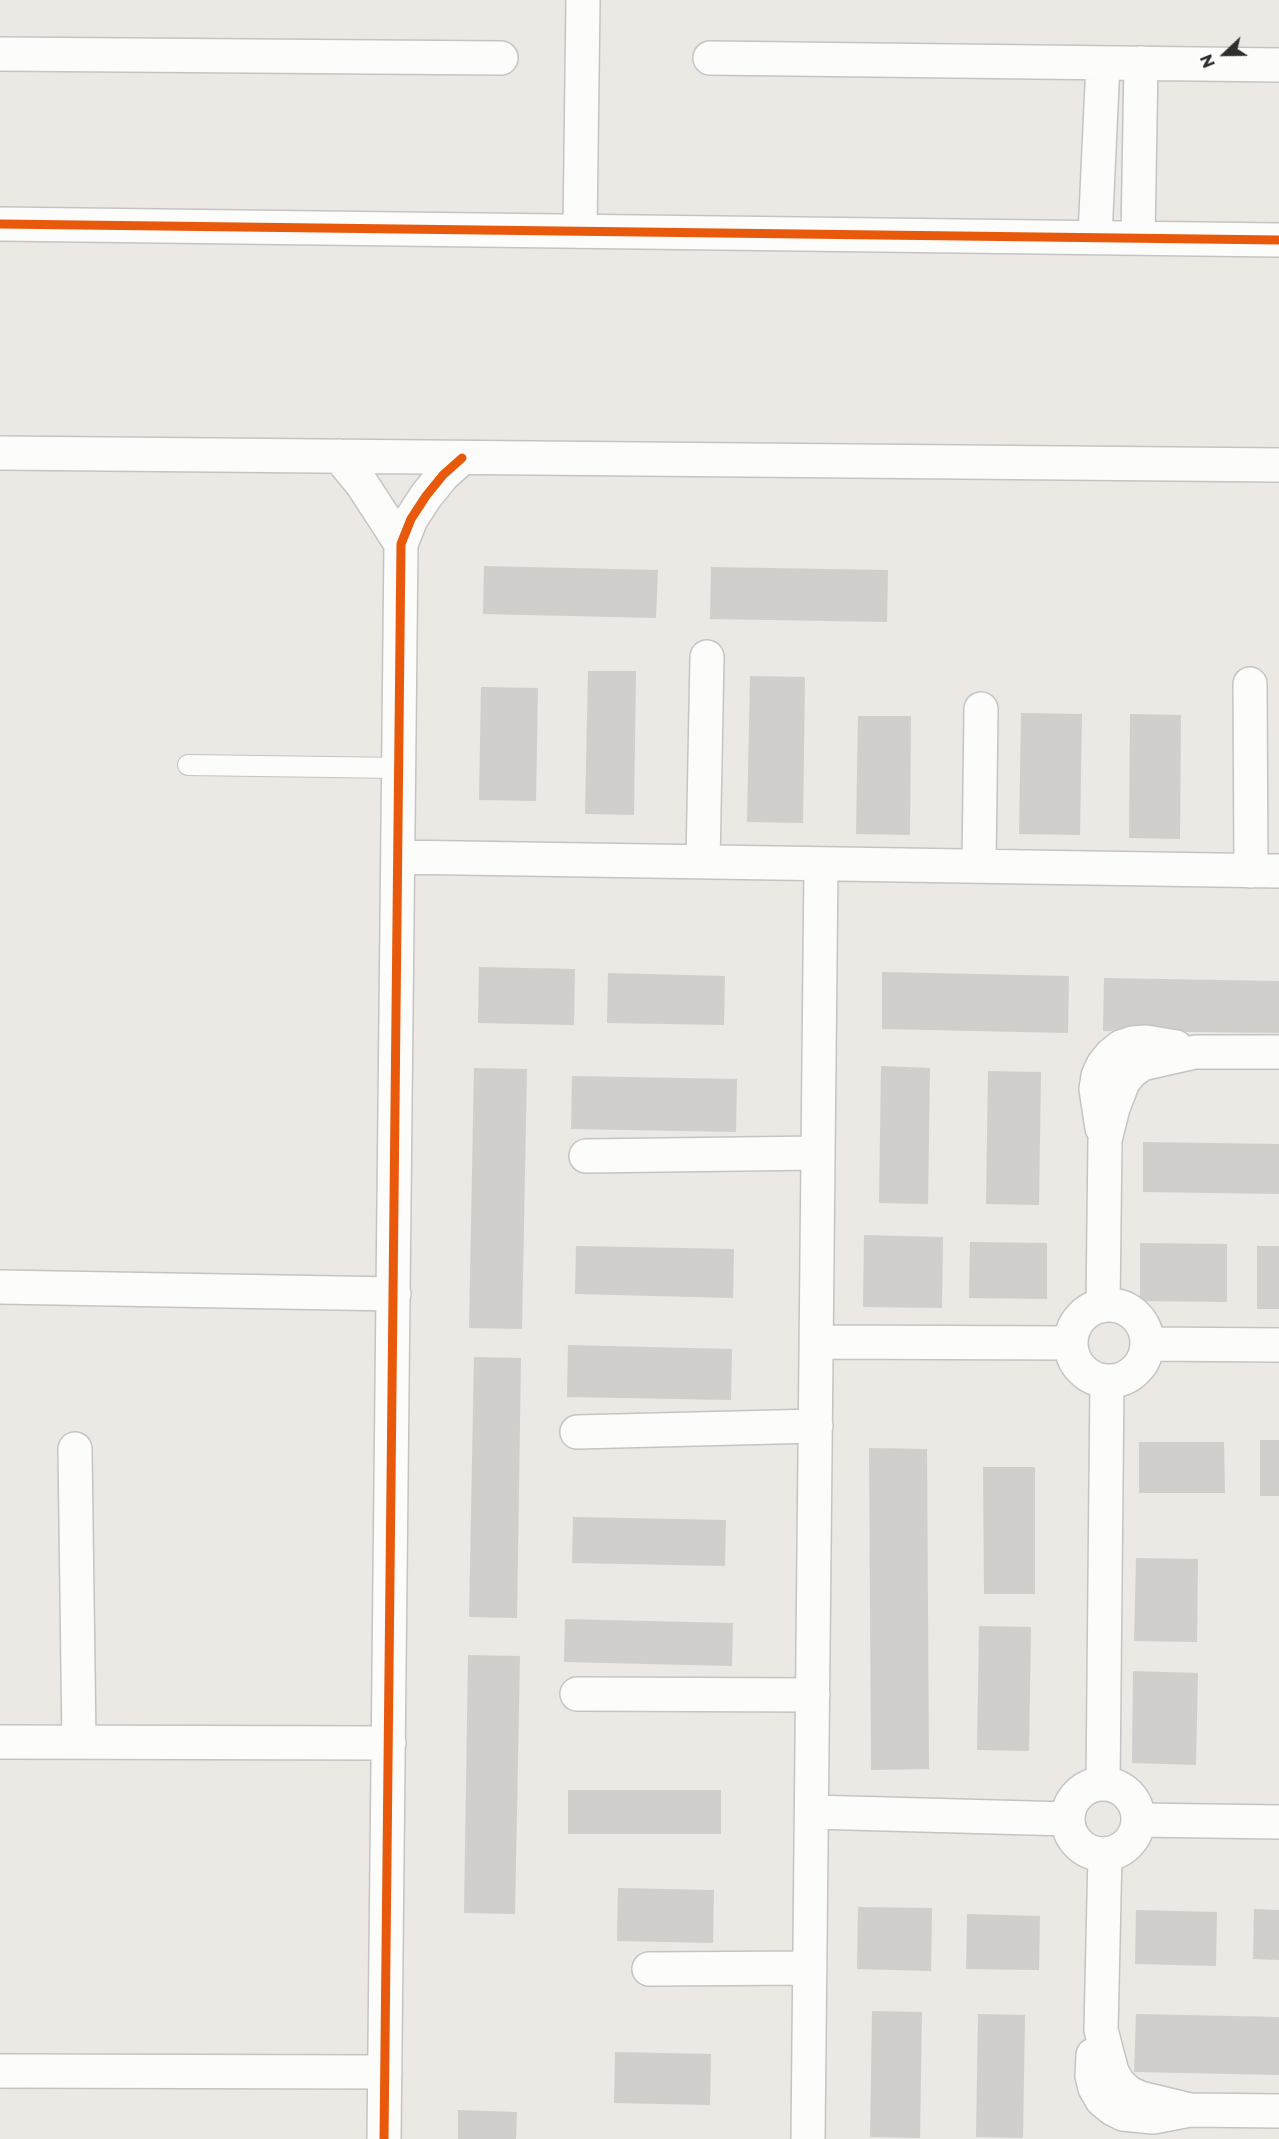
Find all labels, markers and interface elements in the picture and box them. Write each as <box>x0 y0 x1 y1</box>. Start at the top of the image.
north arrow <box>1195 24 1255 84</box>
text: N <box>1197 51 1219 70</box>

